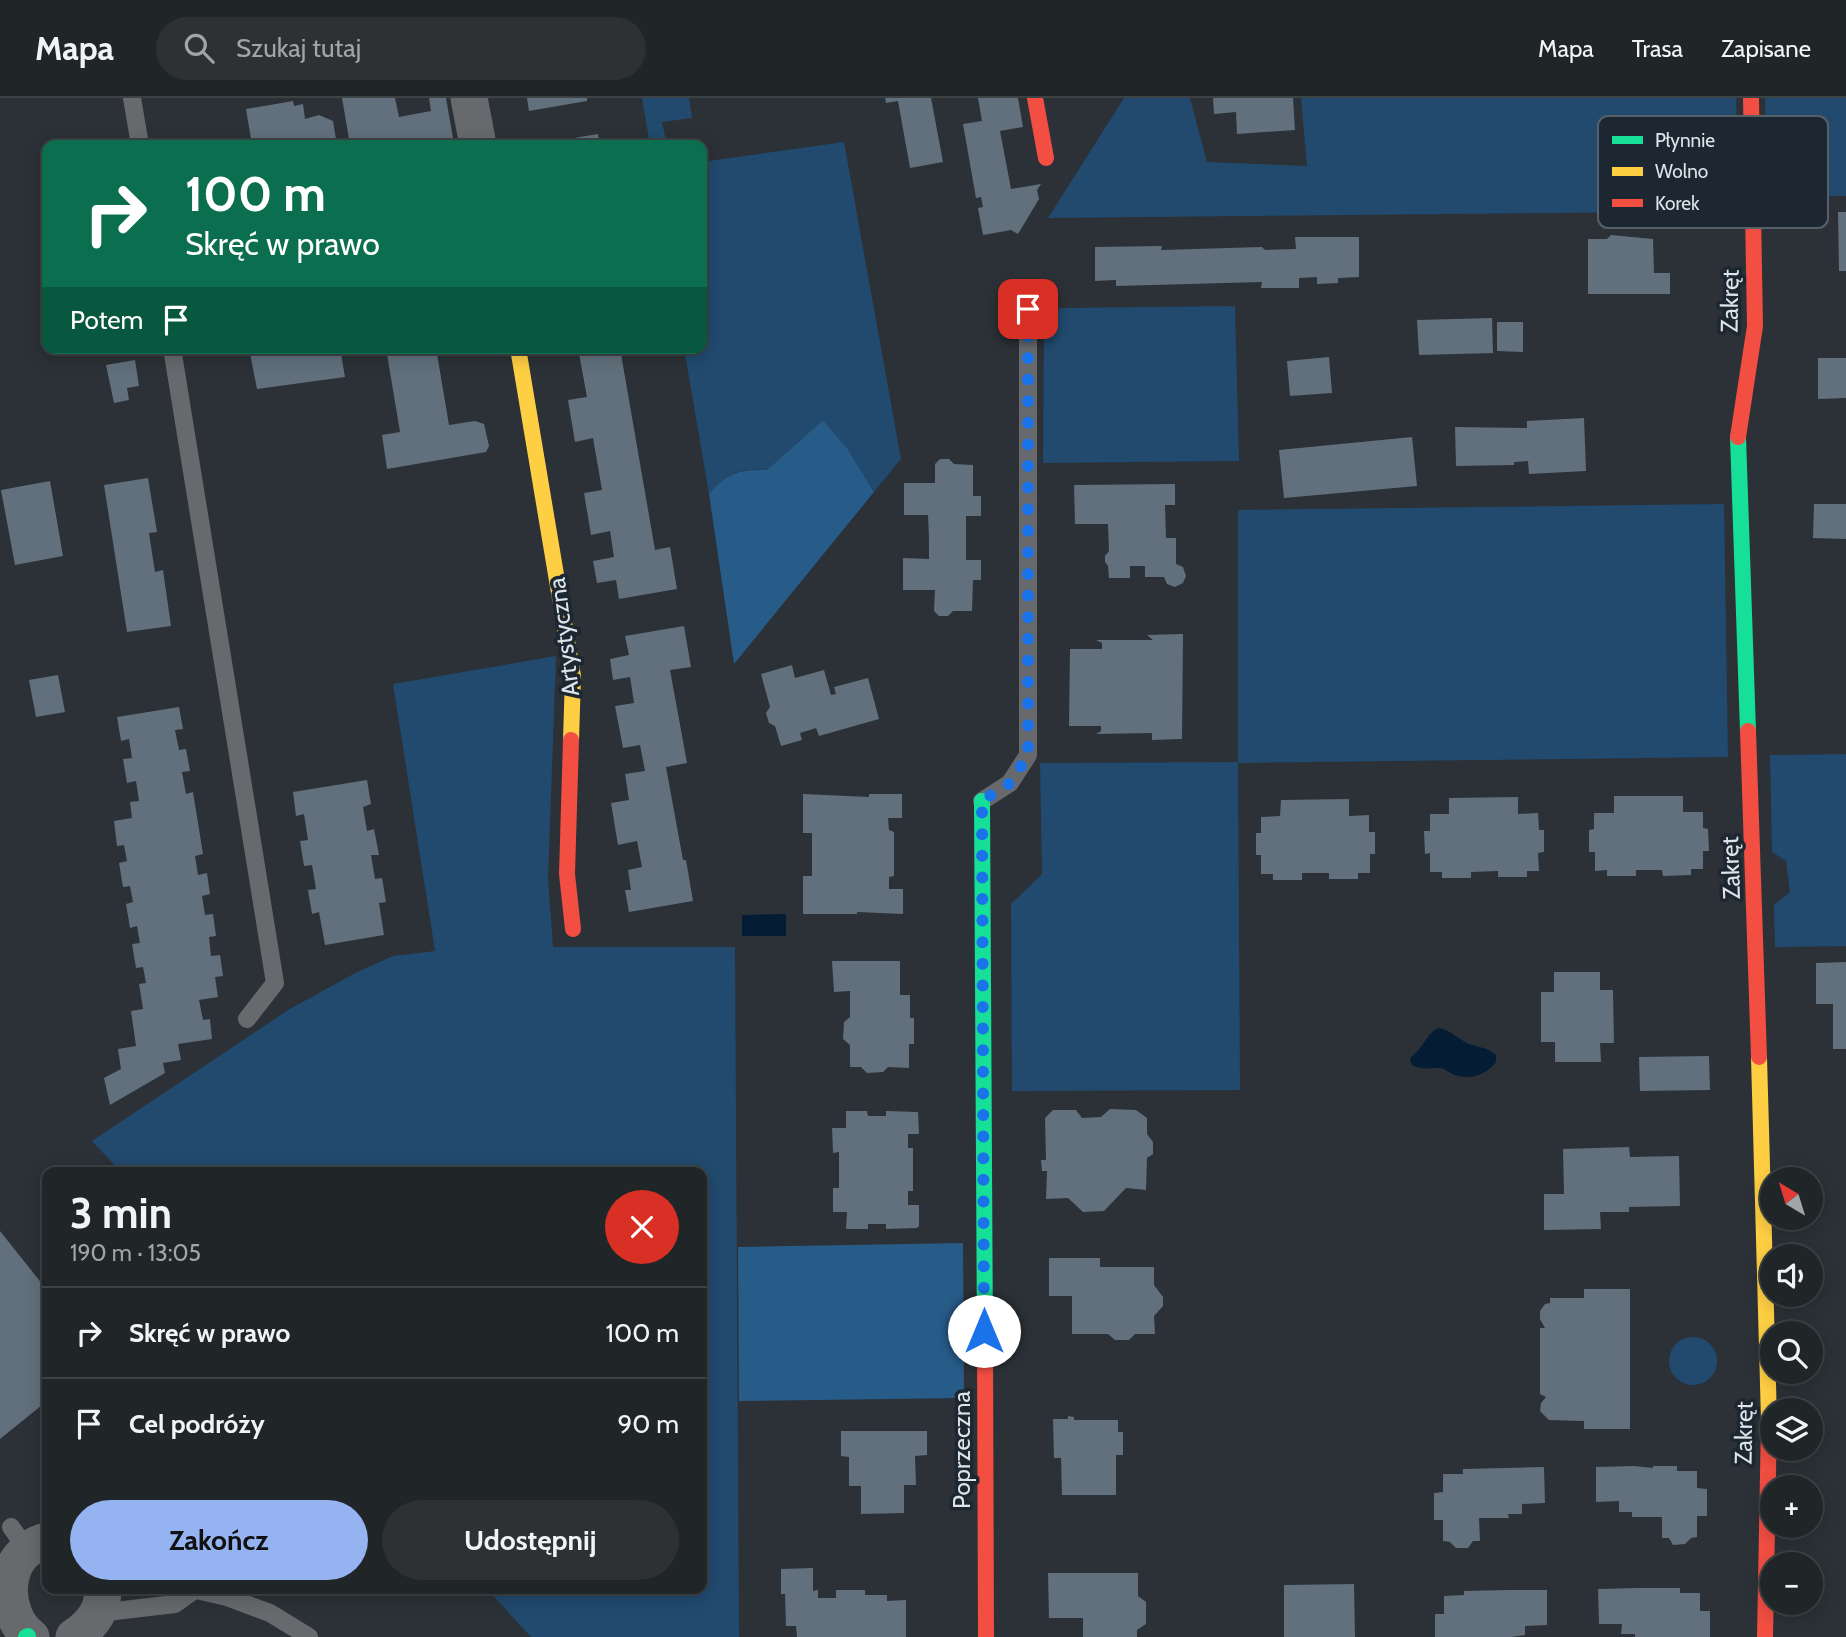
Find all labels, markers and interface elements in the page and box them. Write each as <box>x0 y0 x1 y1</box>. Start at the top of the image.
search box <box>156 17 646 80</box>
text: Mapa <box>35 28 114 68</box>
icon: search <box>180 29 218 67</box>
text: Szukaj tutaj <box>236 32 361 64</box>
text: Mapa <box>1538 34 1594 63</box>
text: Trasa <box>1632 34 1683 63</box>
text: Zapisane <box>1721 34 1811 63</box>
legend <box>1598 116 1828 228</box>
text: Płynnie <box>1655 129 1715 152</box>
text: Wolno <box>1655 160 1708 183</box>
text: 100 m <box>185 164 326 223</box>
icon: right <box>70 168 161 259</box>
text: Korek <box>1655 192 1700 215</box>
text: Skręć w prawo <box>185 224 380 263</box>
street label: Zakręt <box>1714 269 1745 333</box>
pin <box>998 279 1058 339</box>
icon: arrive <box>1009 290 1047 328</box>
icon: arrive <box>157 301 195 339</box>
text: Potem <box>70 304 143 336</box>
street label: Artystyczna <box>542 576 585 698</box>
street label: Zakręt <box>1715 836 1746 900</box>
north arrow <box>1760 1167 1824 1230</box>
map controls <box>1760 1167 1823 1615</box>
text: 3 min <box>70 1187 172 1239</box>
button: close <box>605 1190 679 1264</box>
text: 190 m · 13:05 <box>70 1239 201 1267</box>
button: sound <box>1760 1244 1823 1307</box>
position arrow <box>947 1294 1021 1368</box>
icon: right <box>70 1314 108 1352</box>
text: Skręć w prawo <box>129 1317 290 1349</box>
text: 100 m <box>606 1317 679 1349</box>
button: search <box>1760 1321 1823 1384</box>
street label: Poprzeczna <box>947 1391 976 1509</box>
button: layers <box>1760 1398 1823 1461</box>
street label: Zakręt <box>1728 1401 1759 1465</box>
icon: arrive <box>70 1405 108 1443</box>
text: Cel podróży <box>129 1408 265 1440</box>
text: 90 m <box>617 1408 679 1440</box>
button: + <box>1760 1475 1823 1538</box>
button: Zakończ <box>70 1500 368 1580</box>
button: Udostępnij <box>382 1500 679 1580</box>
button: − <box>1760 1552 1823 1615</box>

